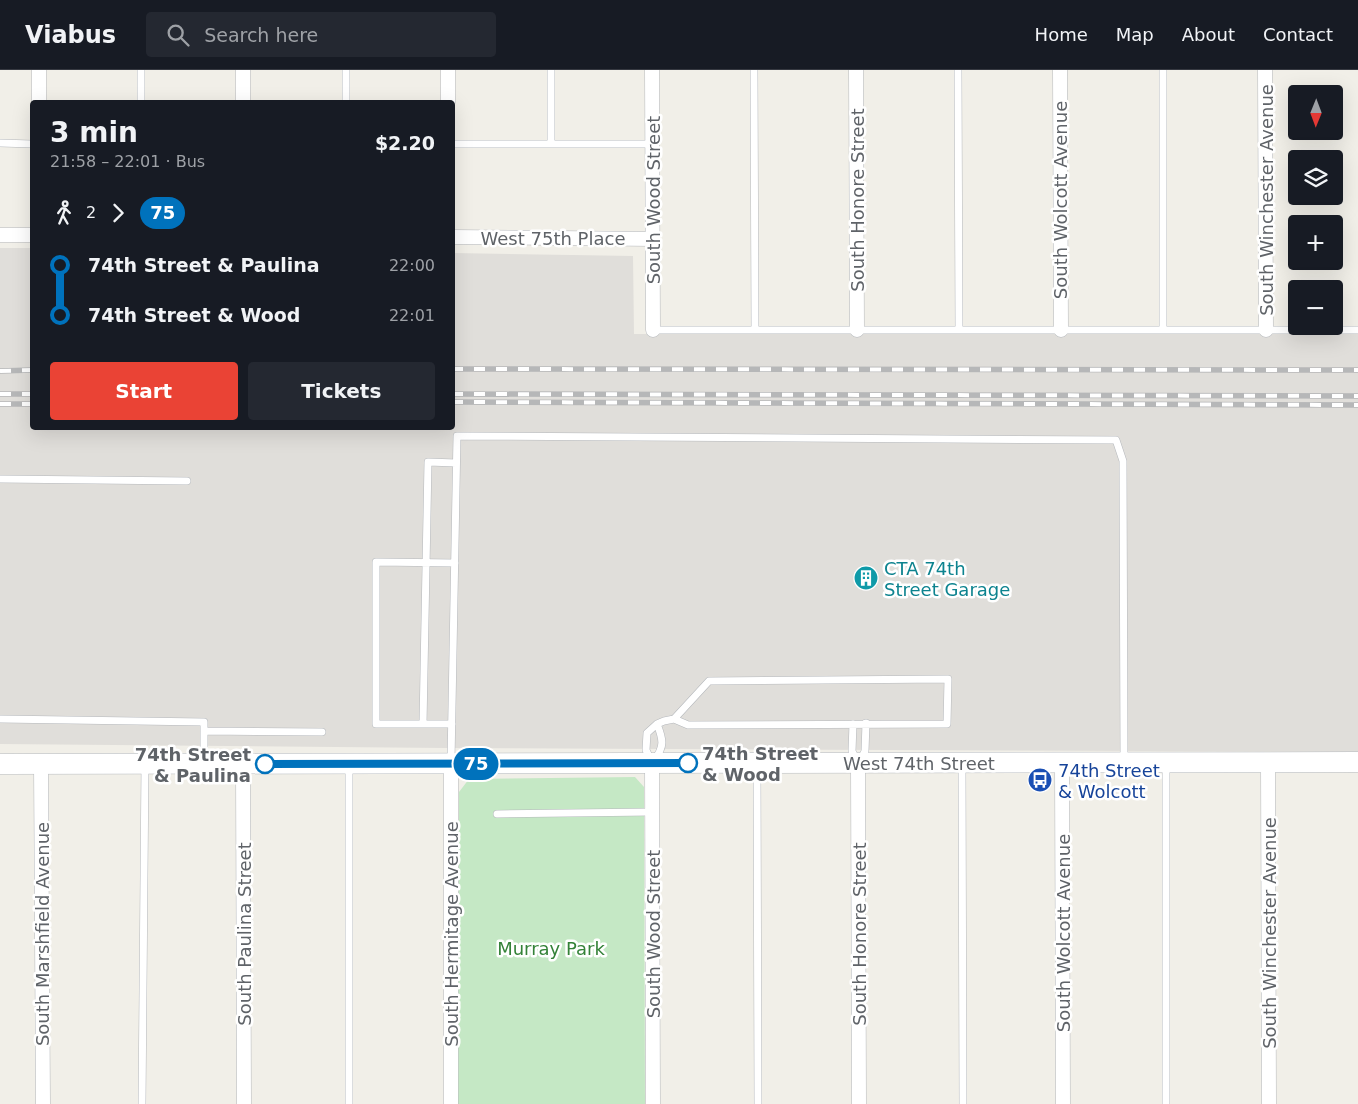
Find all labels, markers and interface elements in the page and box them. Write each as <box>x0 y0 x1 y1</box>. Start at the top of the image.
search box <box>146 12 496 57</box>
text: Viabus <box>25 21 116 49</box>
icon: search <box>164 21 192 49</box>
text: Search here <box>204 24 318 46</box>
text: Home <box>1035 24 1088 45</box>
text: Map <box>1116 24 1154 45</box>
text: About <box>1182 24 1235 45</box>
text: Contact <box>1263 24 1333 45</box>
street label: South Winchester Avenue <box>1256 84 1277 316</box>
north arrow <box>1288 85 1342 140</box>
map controls <box>1288 85 1343 335</box>
street label: South Wolcott Avenue <box>1050 101 1071 299</box>
street label: South Honore Street <box>847 108 868 292</box>
text: 3 min <box>50 116 138 149</box>
street label: South Wood Street <box>643 116 664 284</box>
text: $2.20 <box>375 132 435 154</box>
button: layers <box>1288 150 1343 205</box>
text: 21:58 – 22:01 · Bus <box>50 152 205 171</box>
icon: walk <box>50 199 78 227</box>
icon: forward <box>104 199 132 227</box>
text: 75 <box>150 202 175 223</box>
text: 2 <box>86 203 96 222</box>
button: + <box>1288 215 1343 270</box>
street label: West 75th Place <box>481 228 625 249</box>
text: 74th Street & Paulina <box>88 254 320 276</box>
text: 22:00 <box>389 256 435 275</box>
button: − <box>1288 280 1343 335</box>
text: 74th Street & Wood <box>88 304 300 326</box>
text: 22:01 <box>389 306 435 325</box>
button: Start <box>50 362 238 420</box>
button: Tickets <box>248 362 435 420</box>
place label: CTA 74th Street Garage <box>884 558 1010 600</box>
building icon: CTA 74th Street Garage <box>853 565 879 591</box>
place label: 74th Street & Wood <box>702 743 819 785</box>
place label: 74th Street & Paulina <box>135 744 251 786</box>
line badge: 75 <box>454 748 498 780</box>
text: 75 <box>463 753 489 774</box>
marker: 74th Street & Wood <box>678 753 698 773</box>
street label: West 74th Street <box>843 753 995 774</box>
marker: 74th Street & Paulina <box>255 754 275 774</box>
place label: 74th Street & Wolcott <box>1058 760 1160 802</box>
bus stop icon: 74th Street & Wolcott <box>1027 767 1053 793</box>
street label: South Winchester Avenue <box>1259 817 1280 1049</box>
street label: South Hermitage Avenue <box>441 821 462 1047</box>
street label: South Marshfield Avenue <box>32 822 53 1046</box>
street label: South Wolcott Avenue <box>1053 834 1074 1032</box>
street label: South Paulina Street <box>234 842 255 1026</box>
street label: South Honore Street <box>849 842 870 1026</box>
street label: South Wood Street <box>643 850 664 1018</box>
park label: Murray Park <box>497 938 605 959</box>

